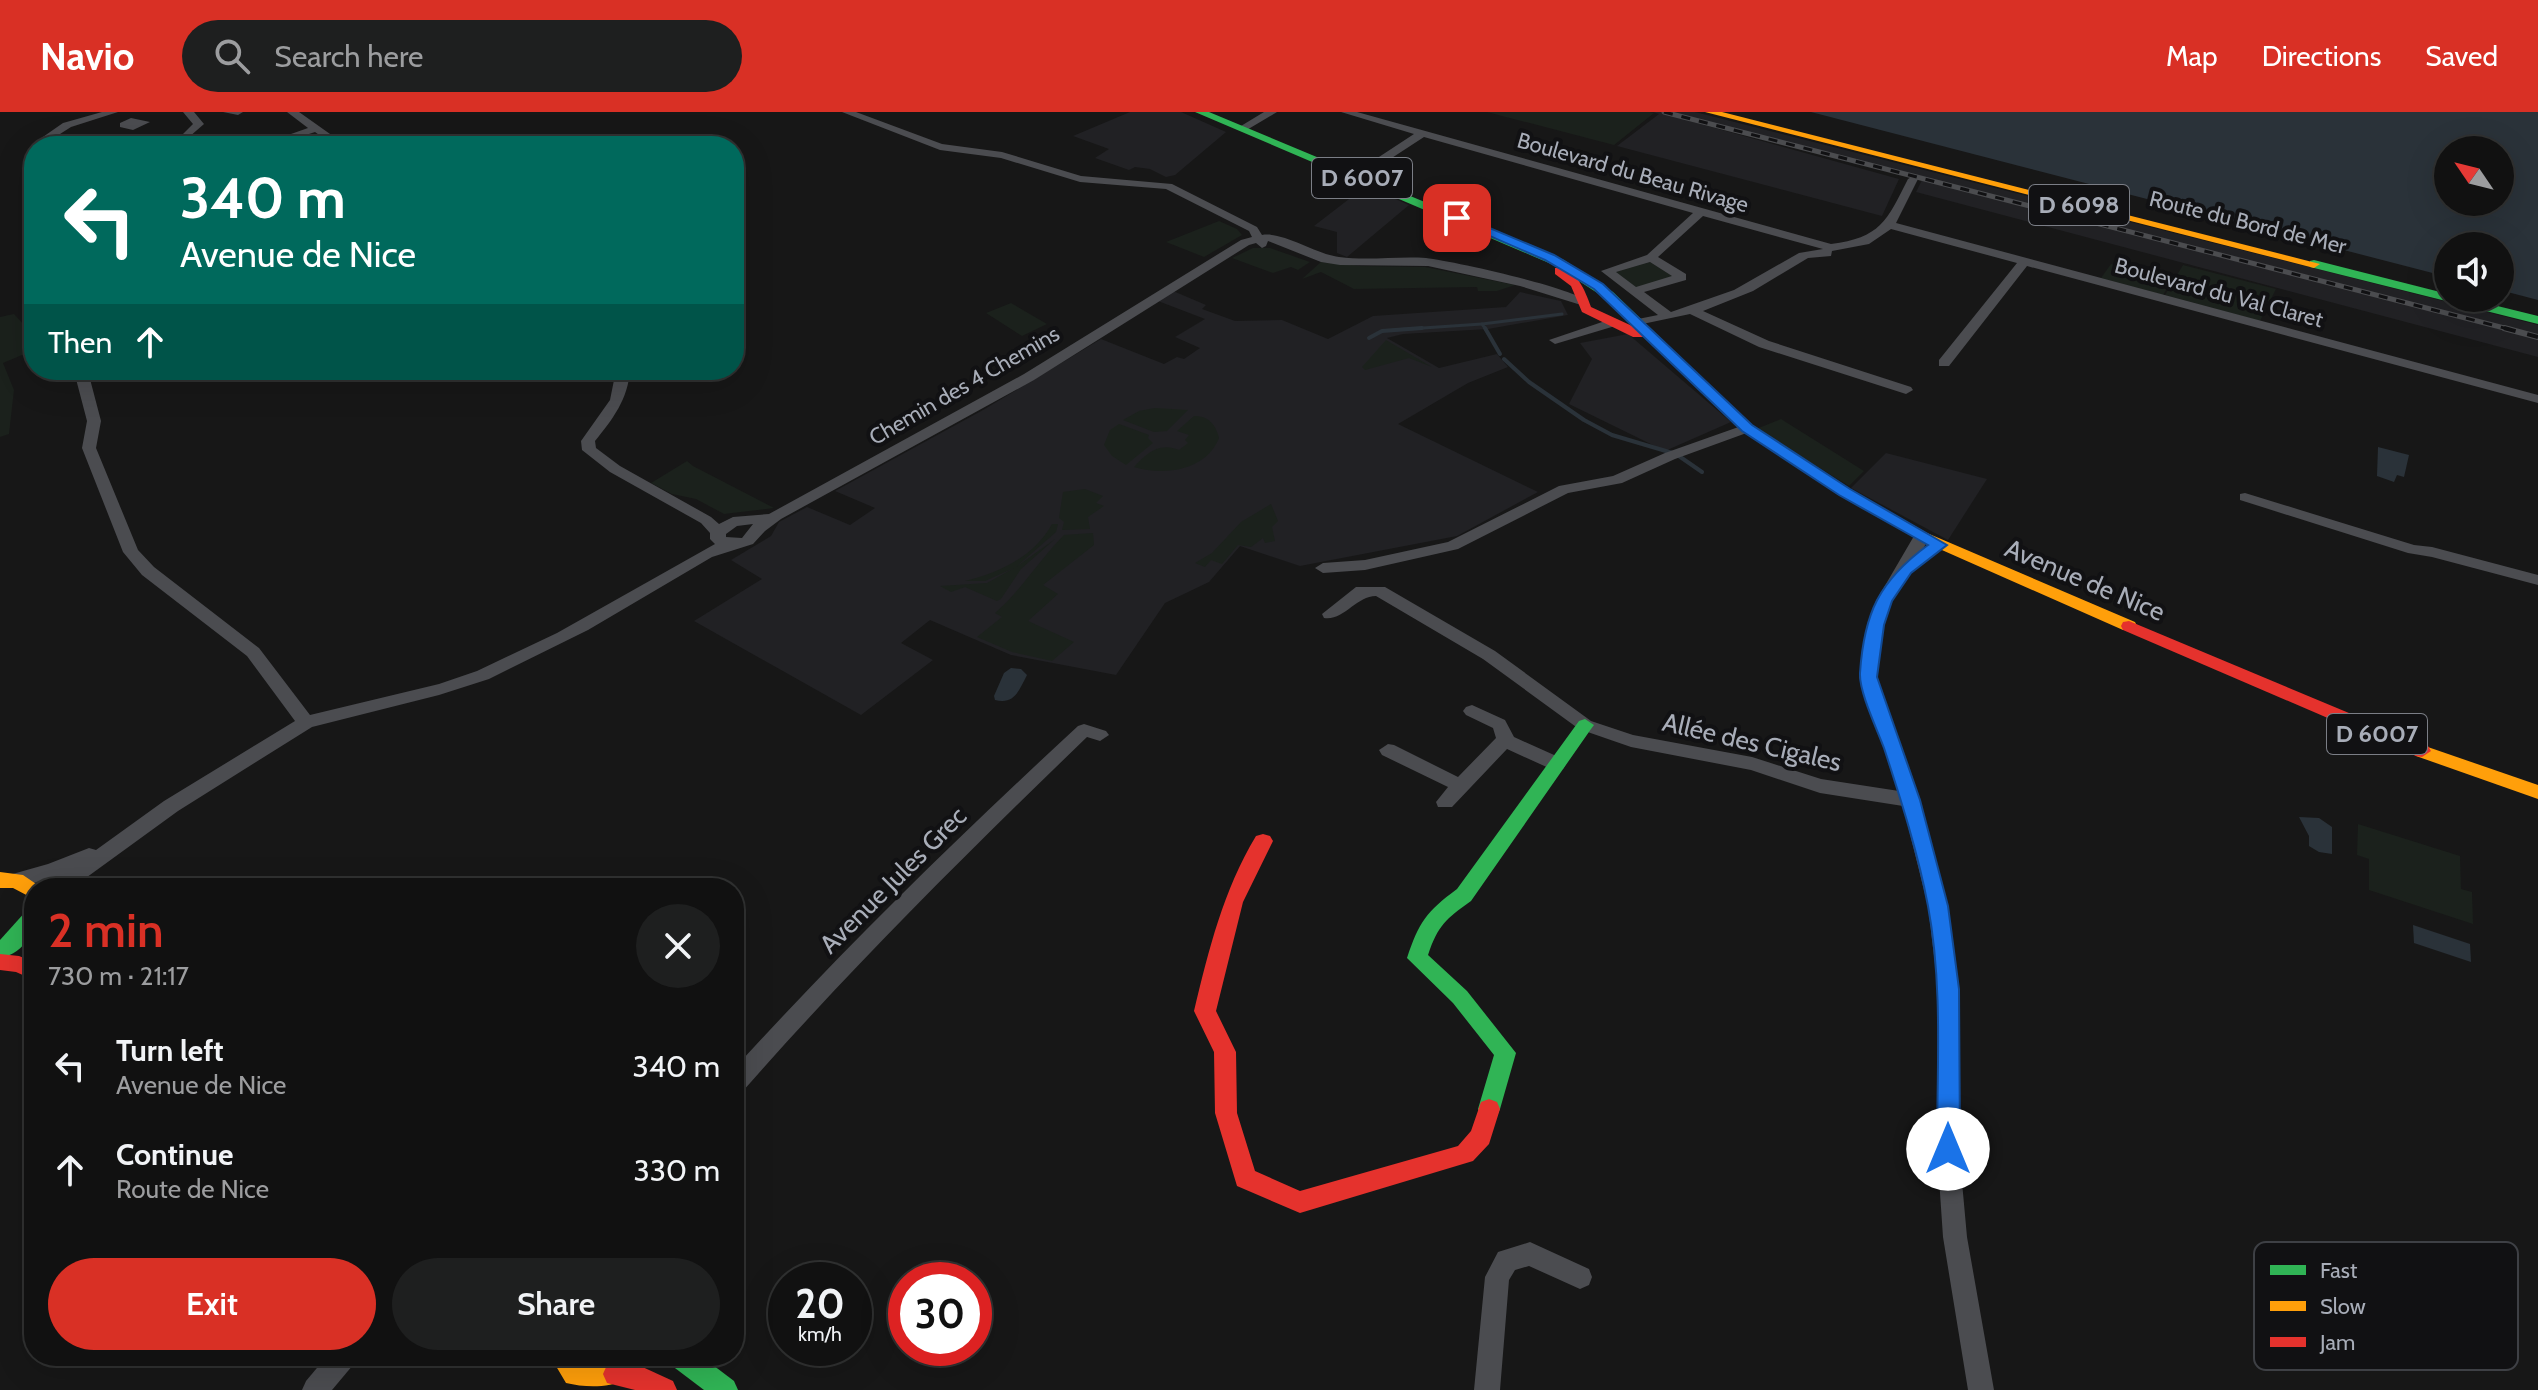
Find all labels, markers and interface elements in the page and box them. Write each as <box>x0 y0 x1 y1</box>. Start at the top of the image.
search box <box>182 20 742 92</box>
text: Navio <box>40 33 134 80</box>
icon: search <box>210 34 254 78</box>
text: Search here <box>274 38 423 75</box>
text: Map <box>2166 39 2218 73</box>
text: Directions <box>2262 39 2381 73</box>
text: Saved <box>2425 39 2498 73</box>
street label: Boulevard du Beau Rivage <box>1514 127 1752 218</box>
north arrow <box>2434 136 2514 216</box>
map controls <box>2434 136 2514 312</box>
road number: D 6007 <box>1312 158 1412 198</box>
text: 340 m <box>180 164 346 232</box>
icon: left <box>48 168 152 272</box>
pin <box>1423 184 1491 252</box>
road number: D 6098 <box>2029 185 2129 225</box>
street label: Route du Bord de Mer <box>2147 185 2349 260</box>
icon: arrive <box>1435 196 1479 240</box>
text: Avenue de Nice <box>180 232 416 276</box>
button: sound <box>2434 232 2514 312</box>
street label: Boulevard du Val Claret <box>2112 252 2327 333</box>
icon: ahead <box>128 320 172 364</box>
street label: Chemin des 4 Chemins <box>864 320 1064 451</box>
text: Then <box>48 324 112 361</box>
street label: Avenue de Nice <box>2000 532 2170 628</box>
street label: Allée des Cigales <box>1659 706 1845 778</box>
road number: D 6007 <box>2327 714 2427 754</box>
street label: Avenue Jules Grec <box>813 800 973 960</box>
text: 2 min <box>48 901 164 959</box>
button: close <box>636 904 720 988</box>
text: 730 m · 21:17 <box>48 960 189 992</box>
text: Turn left <box>116 1032 224 1069</box>
icon: left <box>48 1044 92 1088</box>
text: 340 m <box>632 1048 720 1085</box>
text: Avenue de Nice <box>116 1069 286 1101</box>
position arrow <box>1906 1107 1990 1191</box>
text: Continue <box>116 1136 233 1173</box>
icon: ahead <box>48 1148 92 1192</box>
text: 330 m <box>634 1152 720 1189</box>
text: Route de Nice <box>116 1173 269 1205</box>
legend <box>2254 1242 2518 1370</box>
text: Fast <box>2320 1257 2358 1284</box>
button: Exit <box>48 1258 376 1350</box>
button: Share <box>392 1258 720 1350</box>
speed limit sign: 30 <box>888 1262 992 1366</box>
text: 20 <box>795 1279 845 1328</box>
text: Slow <box>2320 1293 2366 1320</box>
text: km/h <box>798 1322 842 1346</box>
text: Jam <box>2319 1329 2355 1356</box>

